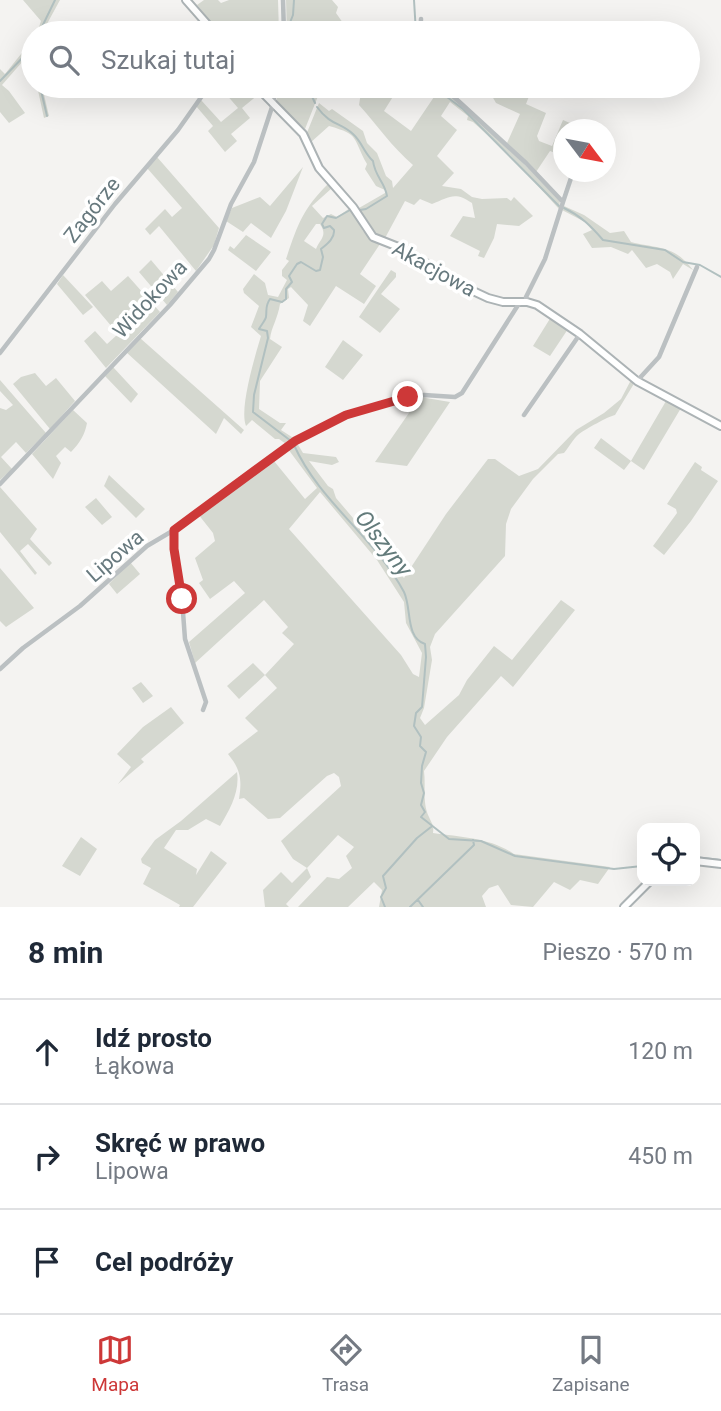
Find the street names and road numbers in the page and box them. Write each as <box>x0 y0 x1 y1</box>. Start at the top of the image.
street label: Zagórze <box>59 173 125 247</box>
street label: Akacjowa <box>388 236 480 302</box>
street label: Widokowa <box>108 255 192 343</box>
street label: Lipowa <box>82 525 148 587</box>

